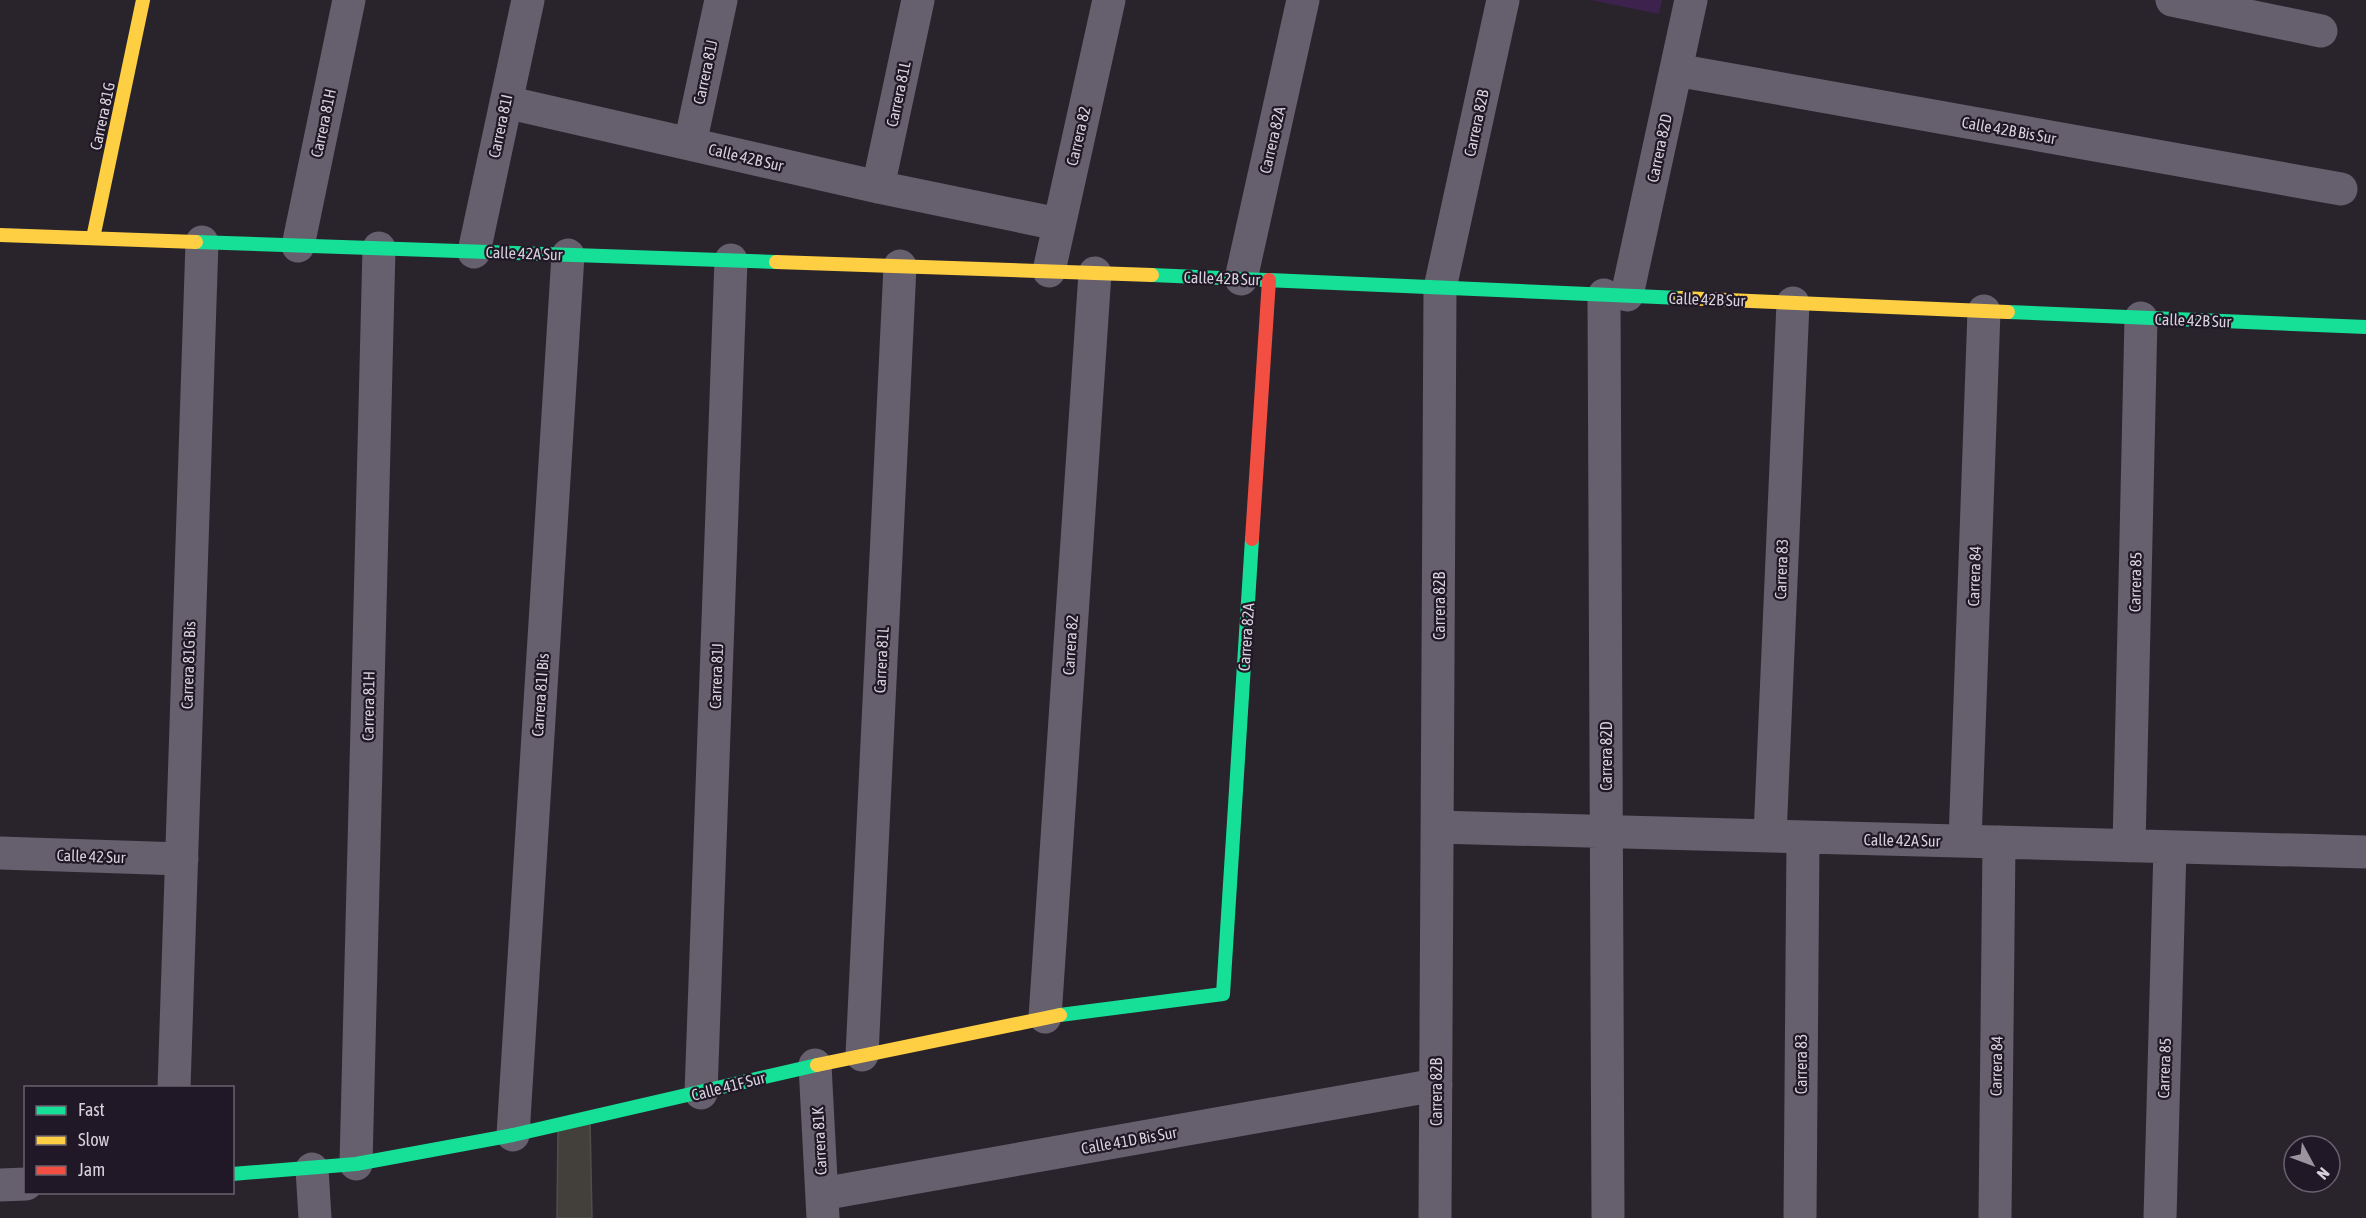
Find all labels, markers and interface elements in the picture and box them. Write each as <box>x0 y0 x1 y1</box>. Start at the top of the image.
street label: Carrera 81J <box>689 38 721 106</box>
street label: Carrera 81L <box>882 59 914 128</box>
street label: Carrera 81G <box>86 80 118 152</box>
street label: Carrera 81H <box>307 87 339 159</box>
street label: Carrera 82B <box>1460 87 1492 158</box>
street label: Carrera 81I <box>484 93 516 159</box>
street label: Carrera 82 <box>1062 105 1094 167</box>
street label: Carrera 82A <box>1256 105 1288 175</box>
street label: Carrera 82D <box>1643 112 1675 184</box>
street label: Calle 42B Bis Sur <box>1960 113 2058 147</box>
street label: Calle 42B Sur <box>707 140 786 174</box>
street label: Calle 42A Sur <box>485 243 563 263</box>
street label: Calle 42B Sur <box>1184 268 1261 288</box>
street label: Calle 42B Sur <box>1669 289 1746 309</box>
street label: Calle 42B Sur <box>2155 310 2232 330</box>
street label: Carrera 83 <box>1771 538 1791 600</box>
street label: Carrera 84 <box>1964 545 1984 607</box>
street label: Carrera 85 <box>2125 552 2145 612</box>
street label: Carrera 82B <box>1430 572 1448 640</box>
street label: Carrera 82A <box>1235 602 1257 672</box>
street label: Carrera 82 <box>1059 614 1081 676</box>
street label: Carrera 81G Bis <box>177 620 199 709</box>
street label: Carrera 81L <box>870 625 892 694</box>
street label: Carrera 81J <box>706 643 726 709</box>
street label: Carrera 81I Bis <box>528 652 552 737</box>
street label: Carrera 81H <box>358 671 378 741</box>
street label: Carrera 82D <box>1597 721 1615 791</box>
street label: Calle 42A Sur <box>1864 830 1941 850</box>
street label: Calle 42 Sur <box>56 846 126 866</box>
street label: Carrera 83 <box>1792 1034 1810 1094</box>
street label: Carrera 84 <box>1986 1036 2006 1096</box>
street label: Carrera 85 <box>2154 1037 2174 1099</box>
street label: Carrera 82B <box>1427 1058 1445 1126</box>
street label: Calle 41F Sur <box>689 1068 767 1104</box>
legend <box>24 1086 234 1194</box>
text: Fast <box>78 1099 105 1120</box>
street label: Carrera 81K <box>808 1106 830 1176</box>
street label: Calle 41D Bis Sur <box>1080 1123 1179 1157</box>
text: Slow <box>78 1129 109 1150</box>
north arrow <box>2282 1134 2342 1194</box>
text: Jam <box>78 1159 105 1180</box>
text: N <box>2313 1164 2333 1183</box>

